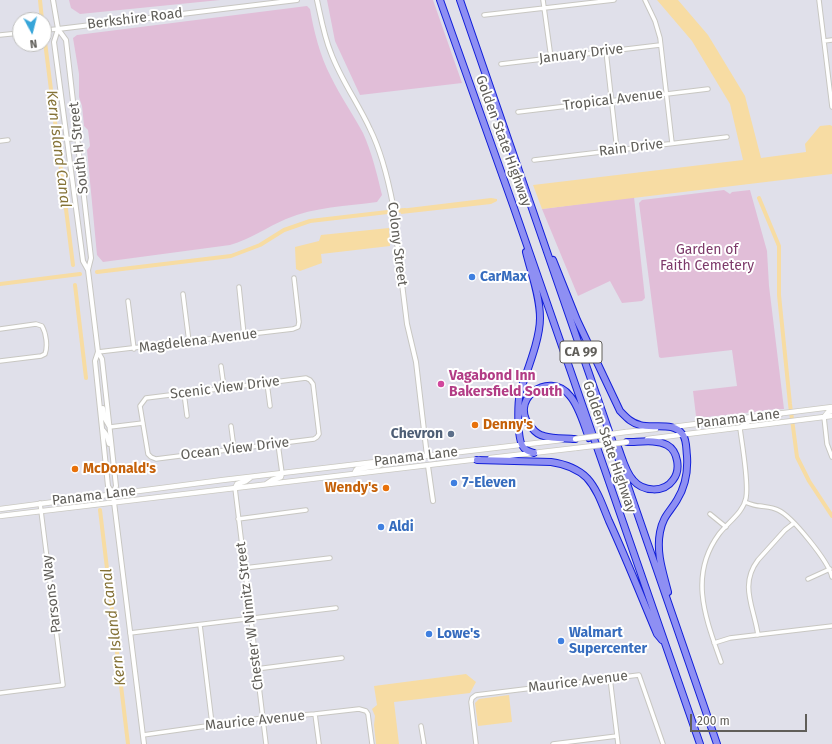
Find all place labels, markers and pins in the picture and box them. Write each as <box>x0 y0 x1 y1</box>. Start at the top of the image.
place label: CarMax <box>480 269 527 285</box>
marker: CarMax <box>467 272 477 282</box>
place label: Vagabond Inn Bakersfield South <box>449 368 562 400</box>
marker: Vagabond Inn Bakersfield South <box>436 379 446 389</box>
place label: Denny's <box>483 417 533 433</box>
marker: Denny's <box>470 420 480 430</box>
place label: Chevron <box>391 426 443 442</box>
marker: Chevron <box>446 429 456 439</box>
place label: McDonald's <box>83 461 156 477</box>
marker: McDonald's <box>70 464 80 474</box>
place label: 7-Eleven <box>462 475 516 491</box>
marker: 7-Eleven <box>449 478 459 488</box>
place label: Wendy's <box>325 480 378 496</box>
marker: Wendy's <box>381 483 391 493</box>
place label: Aldi <box>389 519 414 535</box>
marker: Aldi <box>376 522 386 532</box>
place label: Walmart Supercenter <box>569 625 647 658</box>
place label: Lowe's <box>437 626 480 642</box>
marker: Lowe's <box>424 629 434 639</box>
marker: Walmart Supercenter <box>556 636 566 646</box>

